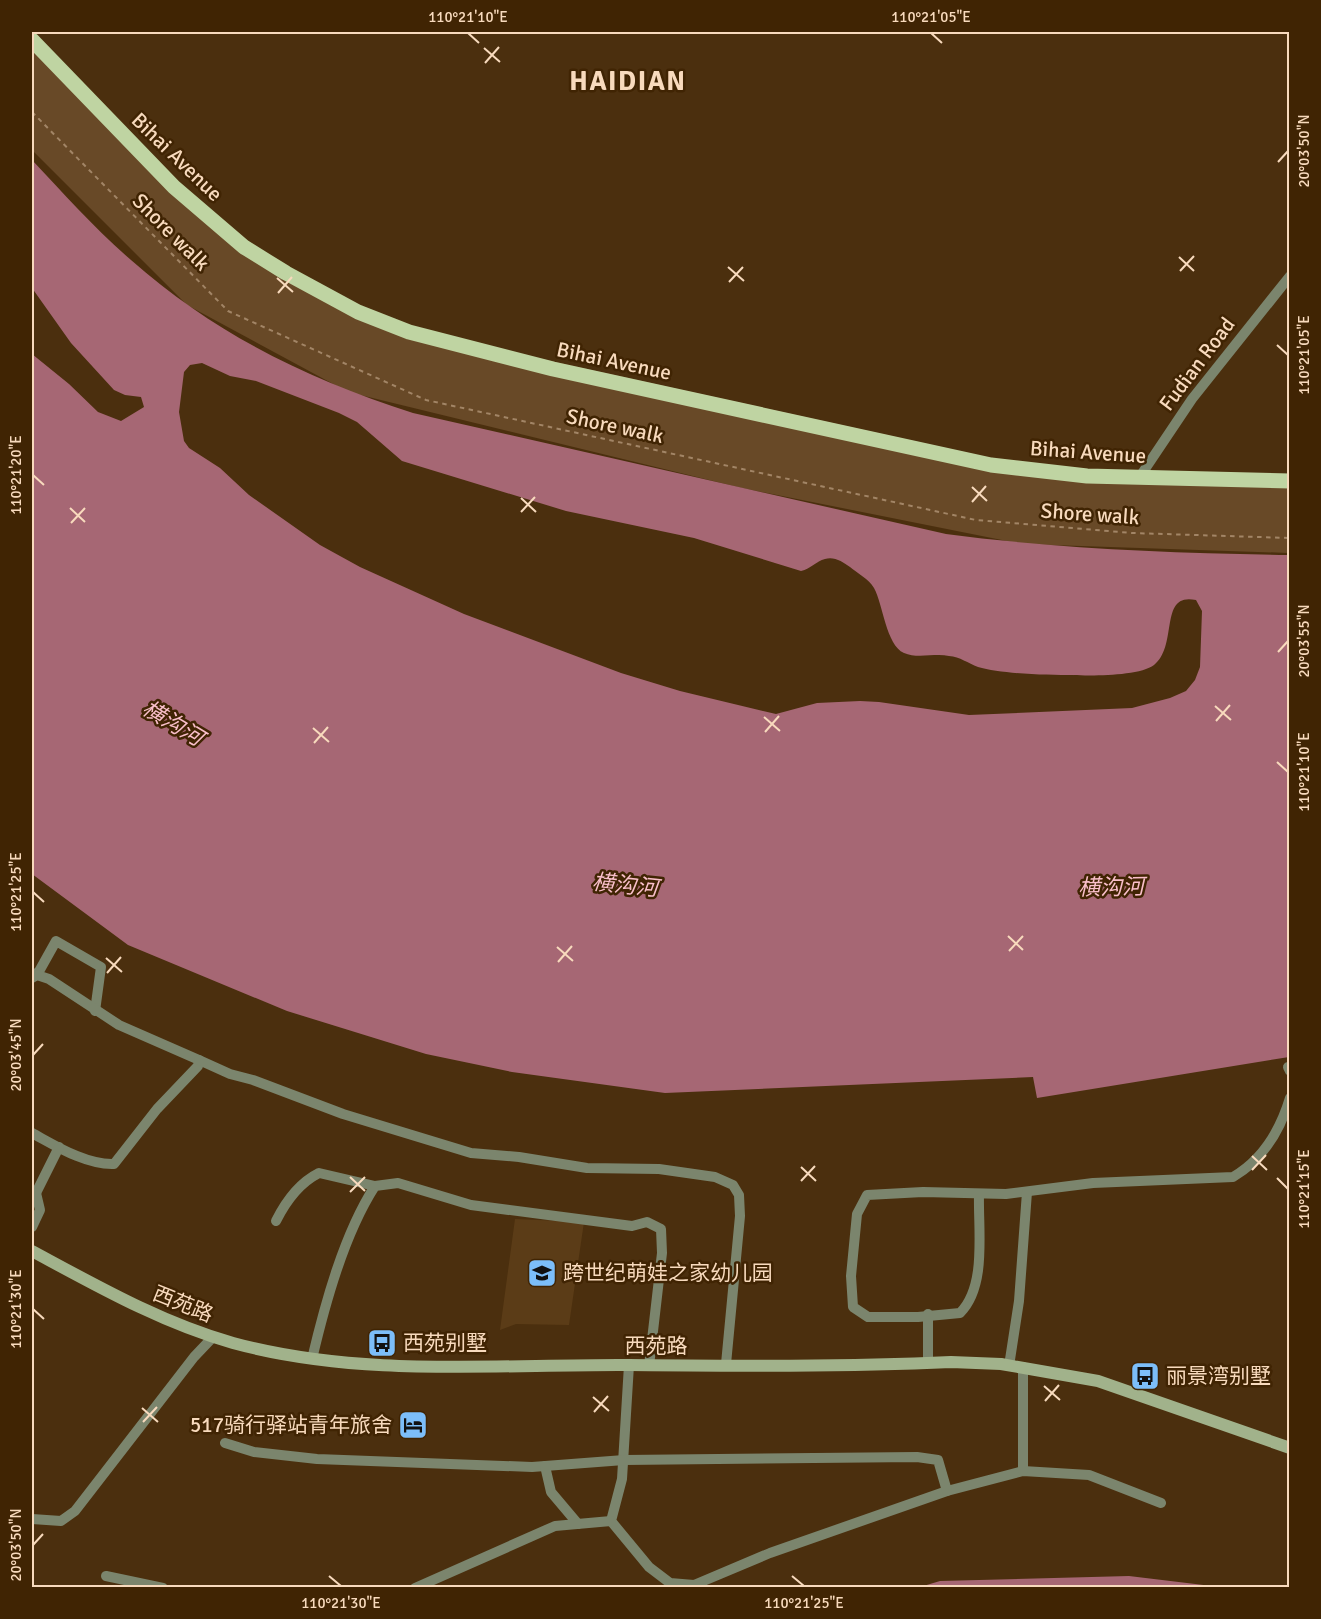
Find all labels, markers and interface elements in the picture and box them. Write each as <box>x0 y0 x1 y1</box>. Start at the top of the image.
text: 110°21'10"E <box>428 8 508 26</box>
text: 110°21'05"E <box>891 8 971 26</box>
district label: HAIDIAN <box>569 65 687 98</box>
street label: Bihai Avenue <box>126 107 228 207</box>
text: 20°03'50"N <box>1295 114 1313 188</box>
street label: Shore walk <box>127 188 215 276</box>
street label: Fudian Road <box>1153 312 1241 416</box>
text: 110°21'05"E <box>1295 315 1313 395</box>
street label: Bihai Avenue <box>554 336 674 386</box>
street label: Shore walk <box>564 403 666 449</box>
text: 110°21'20"E <box>7 435 25 515</box>
street label: Bihai Avenue <box>1029 435 1147 469</box>
street label: Shore walk <box>1040 498 1141 530</box>
text: 20°03'55"N <box>1295 604 1313 678</box>
water label: 横沟河 <box>138 694 212 754</box>
text: 110°21'10"E <box>1295 732 1313 812</box>
text: 110°21'25"E <box>7 852 25 932</box>
water label: 横沟河 <box>591 868 663 902</box>
water label: 横沟河 <box>1078 873 1148 901</box>
text: 20°03'45"N <box>7 1018 25 1092</box>
text: 110°21'15"E <box>1295 1149 1313 1229</box>
school or university icon: 跨世纪萌娃之家幼儿园 <box>526 1257 558 1289</box>
place label: 跨世纪萌娃之家幼儿园 <box>563 1260 773 1286</box>
text: 110°21'30"E <box>7 1269 25 1349</box>
street label: 西苑路 <box>149 1280 217 1328</box>
bus stop icon: 西苑别墅 <box>366 1327 398 1359</box>
place label: 西苑别墅 <box>403 1330 487 1356</box>
street label: 西苑路 <box>625 1333 688 1359</box>
bus stop icon: 丽景湾别墅 <box>1129 1360 1161 1392</box>
place label: 丽景湾别墅 <box>1166 1363 1271 1389</box>
hotel icon: 517骑行驿站青年旅舍 <box>397 1409 429 1441</box>
place label: 517骑行驿站青年旅舍 <box>190 1412 392 1438</box>
text: 20°03'50"N <box>7 1508 25 1582</box>
text: 110°21'30"E <box>301 1594 381 1612</box>
text: 110°21'25"E <box>764 1594 844 1612</box>

